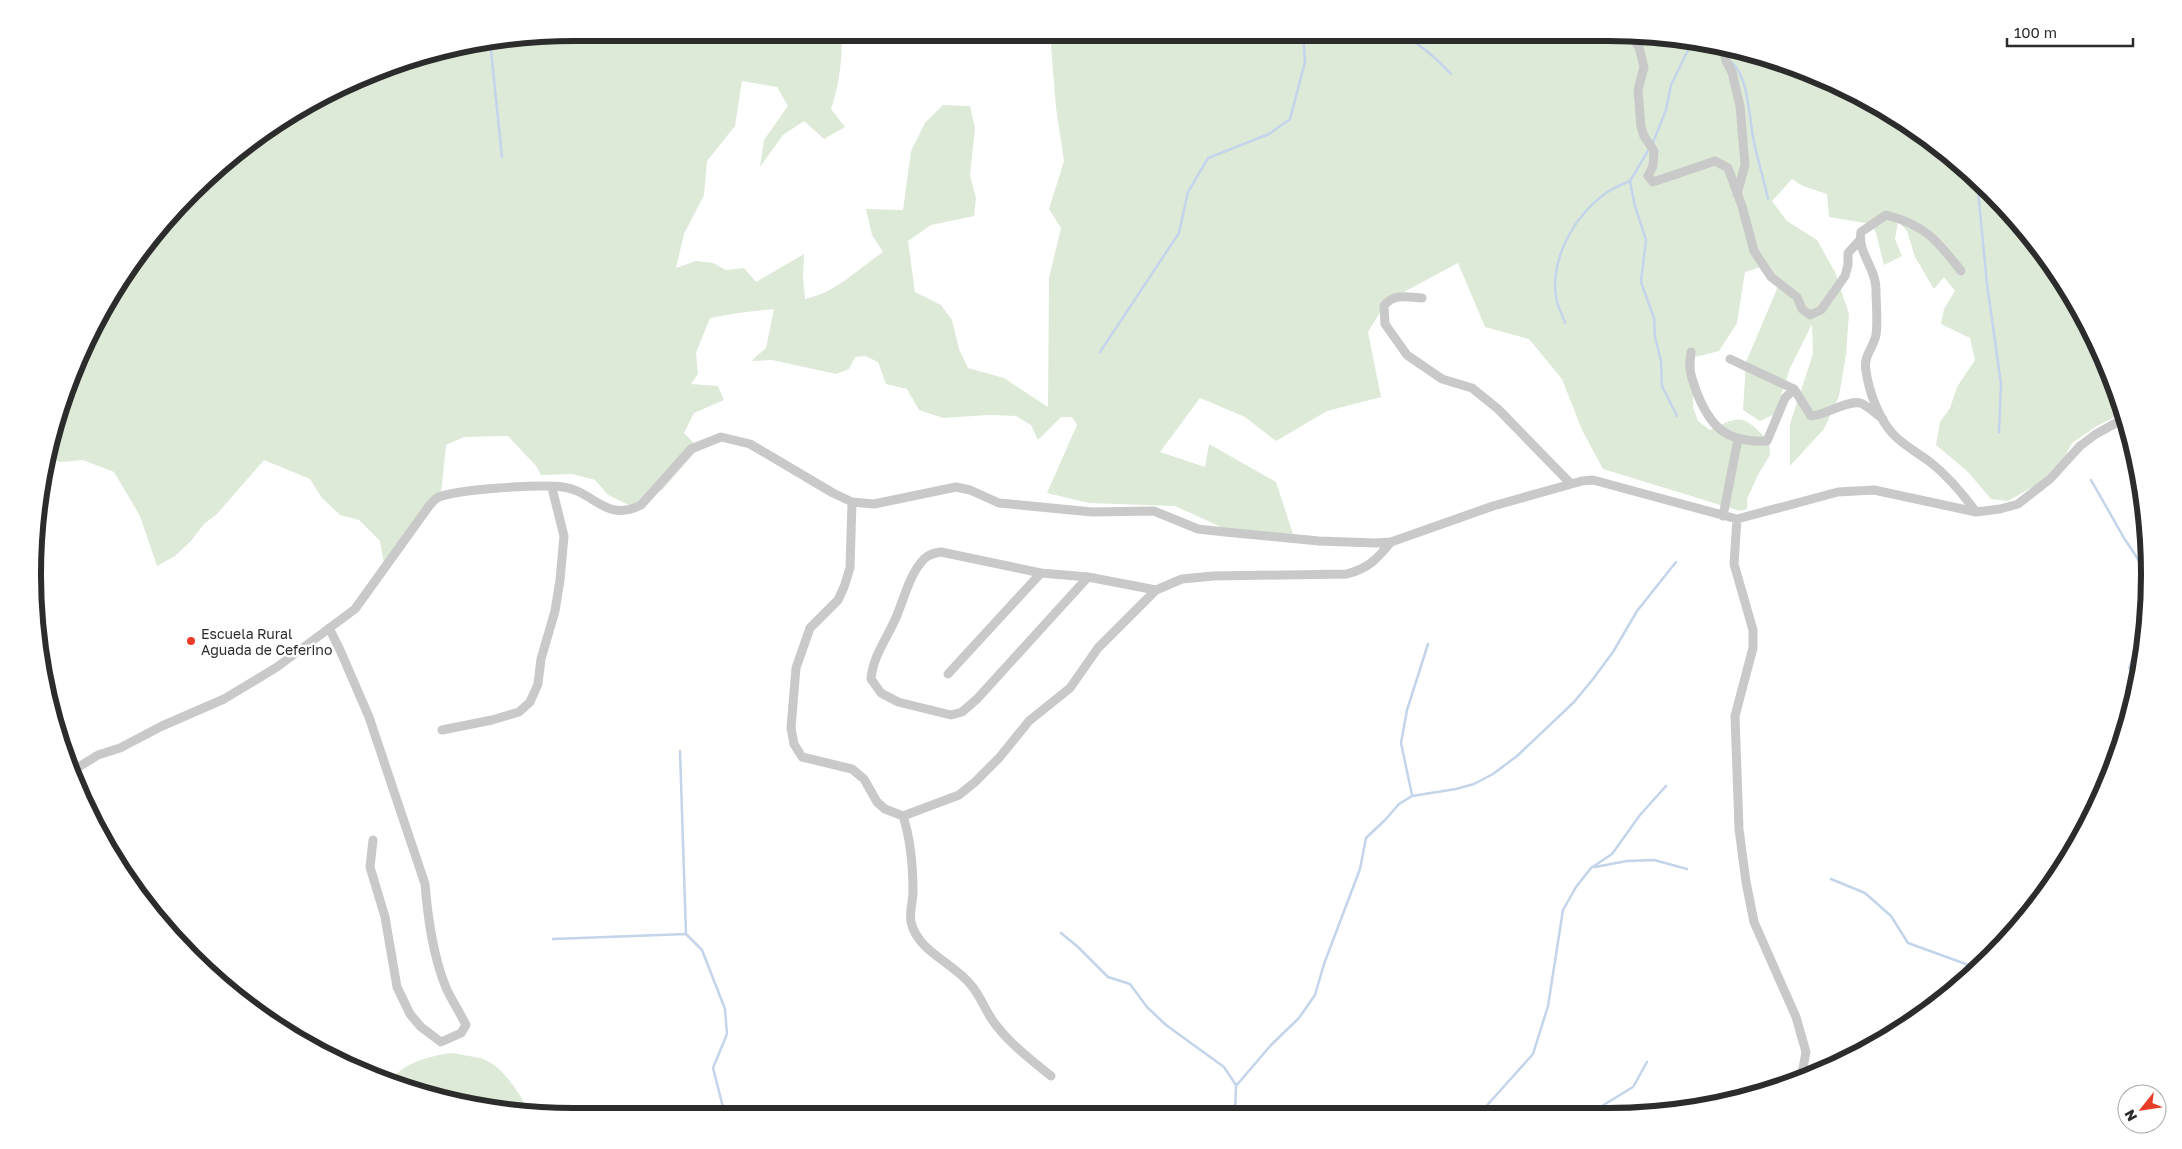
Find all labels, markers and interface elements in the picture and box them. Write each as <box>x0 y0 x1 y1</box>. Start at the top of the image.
scale bar <box>2007 15 2133 47</box>
text: 100 m <box>2014 23 2057 41</box>
place label: Escuela Rural Aguada de Ceferino <box>201 625 332 658</box>
marker: Escuela Rural Aguada de Ceferino <box>185 635 197 647</box>
north arrow <box>2117 1084 2167 1134</box>
text: N <box>2120 1107 2140 1125</box>

